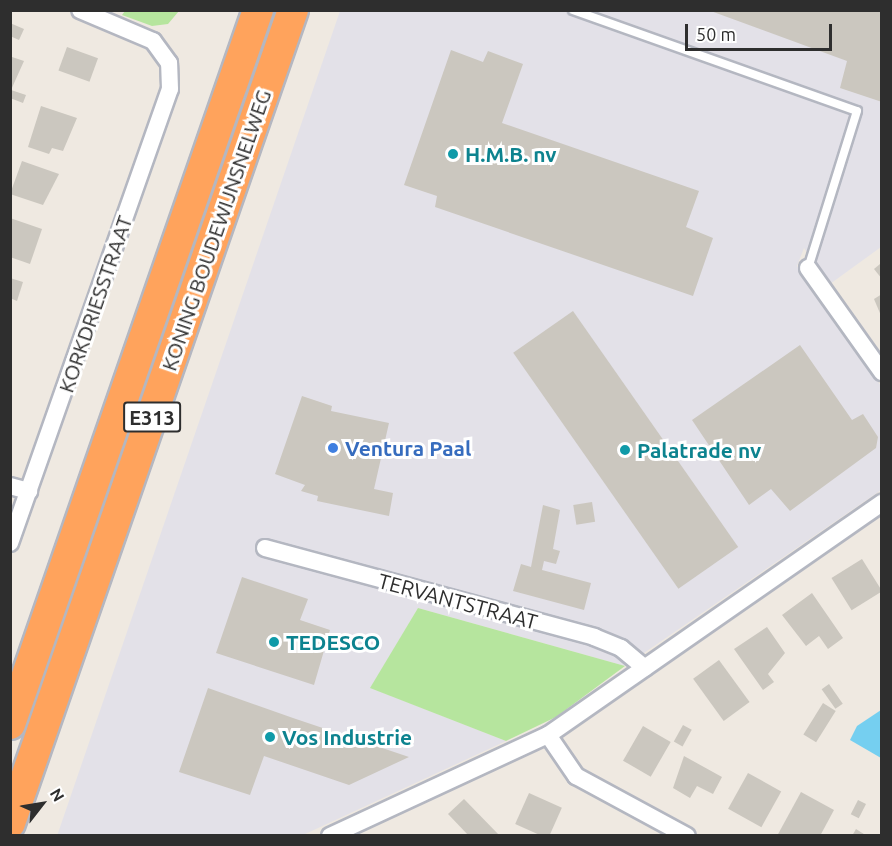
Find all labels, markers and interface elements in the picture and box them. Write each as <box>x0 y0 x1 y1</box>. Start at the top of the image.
scale bar <box>688 12 835 50</box>
text: 50 m <box>696 24 736 44</box>
street label: KONING BOUDEWIJNSNELWEG <box>156 86 276 374</box>
place label: H.M.B. nv <box>465 141 557 167</box>
marker: H.M.B. nv <box>446 147 460 161</box>
street label: KORKDRIESSTRAAT <box>53 212 137 396</box>
road number: E313 <box>122 400 182 434</box>
place label: Ventura Paal <box>345 435 471 461</box>
place label: Palatrade nv <box>637 437 761 463</box>
marker: Ventura Paal <box>326 441 340 455</box>
marker: Palatrade nv <box>618 443 632 457</box>
street label: TERVANTSTRAAT <box>376 568 540 634</box>
place label: TEDESCO <box>286 629 380 655</box>
marker: TEDESCO <box>267 635 281 649</box>
place label: Vos Industrie <box>282 724 412 750</box>
marker: Vos Industrie <box>263 730 277 744</box>
north arrow <box>12 774 72 834</box>
text: N <box>47 785 68 804</box>

